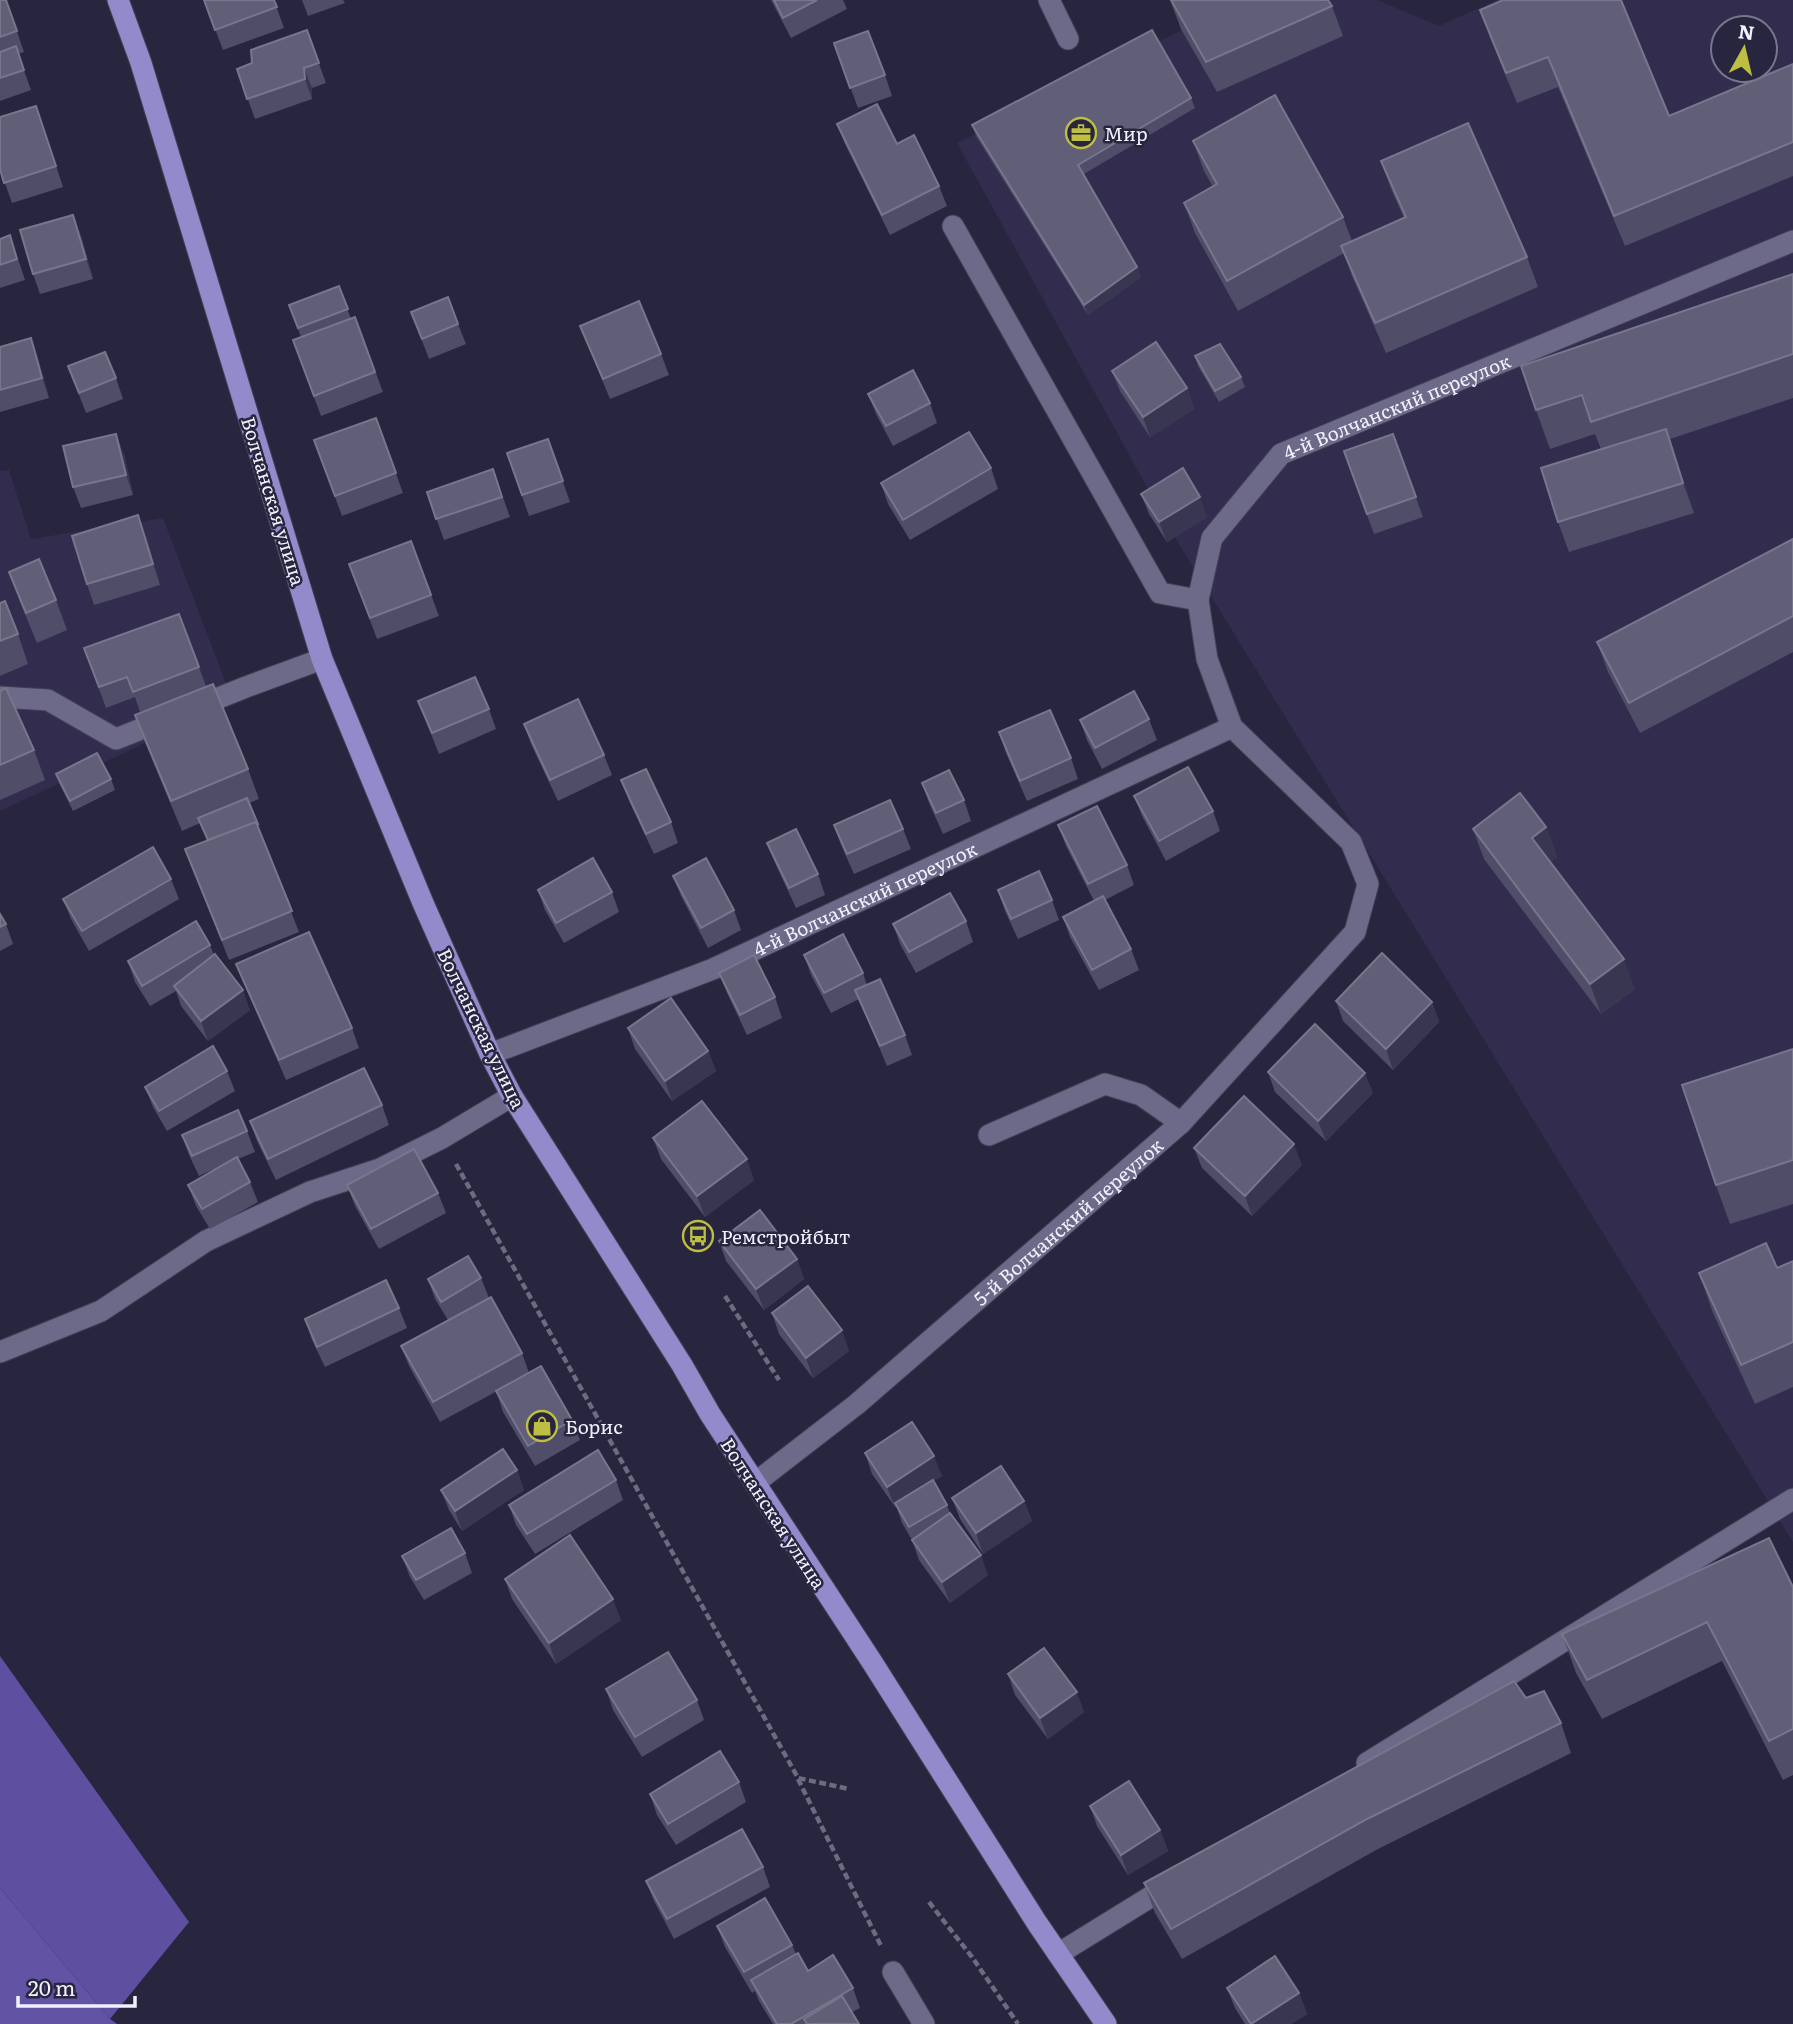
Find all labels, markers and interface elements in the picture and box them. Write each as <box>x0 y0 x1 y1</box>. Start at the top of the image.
north arrow <box>1709 14 1779 84</box>
text: N <box>1737 16 1756 46</box>
office icon: Мир <box>1064 116 1098 150</box>
place label: Мир <box>1104 119 1148 147</box>
street label: 4-й Волчанский переулок <box>1278 346 1515 466</box>
street label: Волчанская улица <box>235 413 313 590</box>
street label: 4-й Волчанский переулок <box>748 834 982 963</box>
street label: Волчанская улица <box>431 943 533 1114</box>
street label: 5-й Волчанский переулок <box>967 1130 1169 1311</box>
bus stop icon: Ремстройбыт <box>681 1219 715 1253</box>
place label: Ремстройбыт <box>721 1222 850 1250</box>
shop icon: Борис <box>525 1409 559 1443</box>
place label: Борис <box>565 1412 623 1440</box>
street label: Волчанская улица <box>715 1432 834 1595</box>
scale bar <box>18 1965 135 2009</box>
text: 20 m <box>28 1971 75 2002</box>

